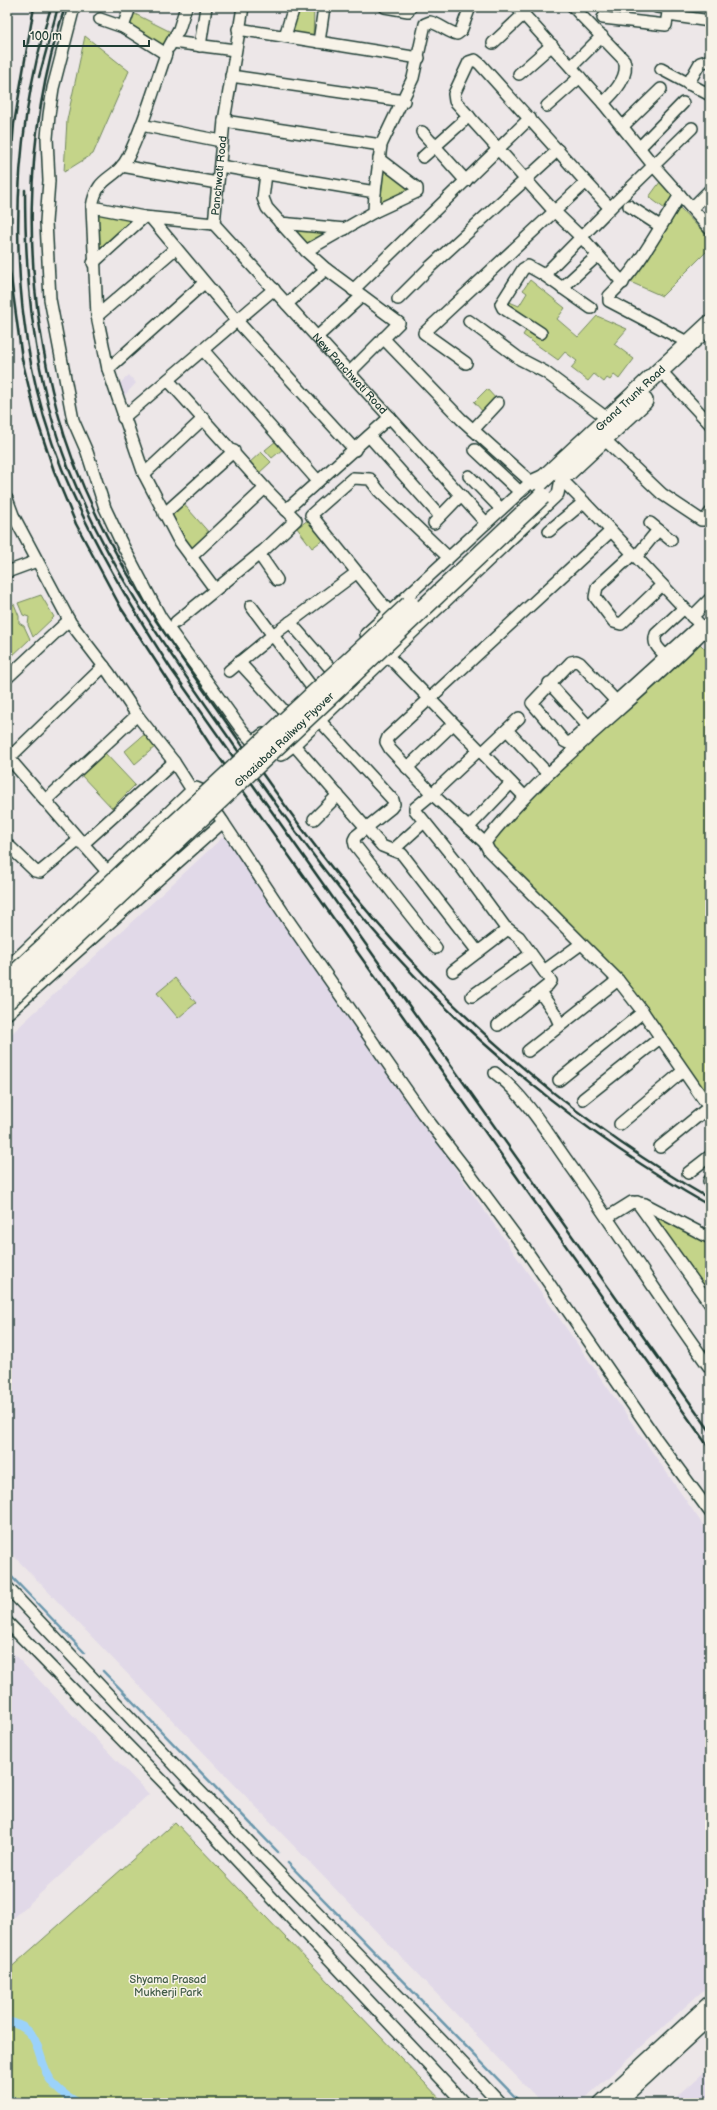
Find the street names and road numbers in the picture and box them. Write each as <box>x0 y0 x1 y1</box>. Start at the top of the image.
street label: Panchwati Road <box>208 135 229 216</box>
street label: New Panchwati Road <box>310 330 390 417</box>
street label: Grand Trunk Road <box>593 362 668 434</box>
street label: Ghaziabad Railway Flyover <box>232 689 337 789</box>

